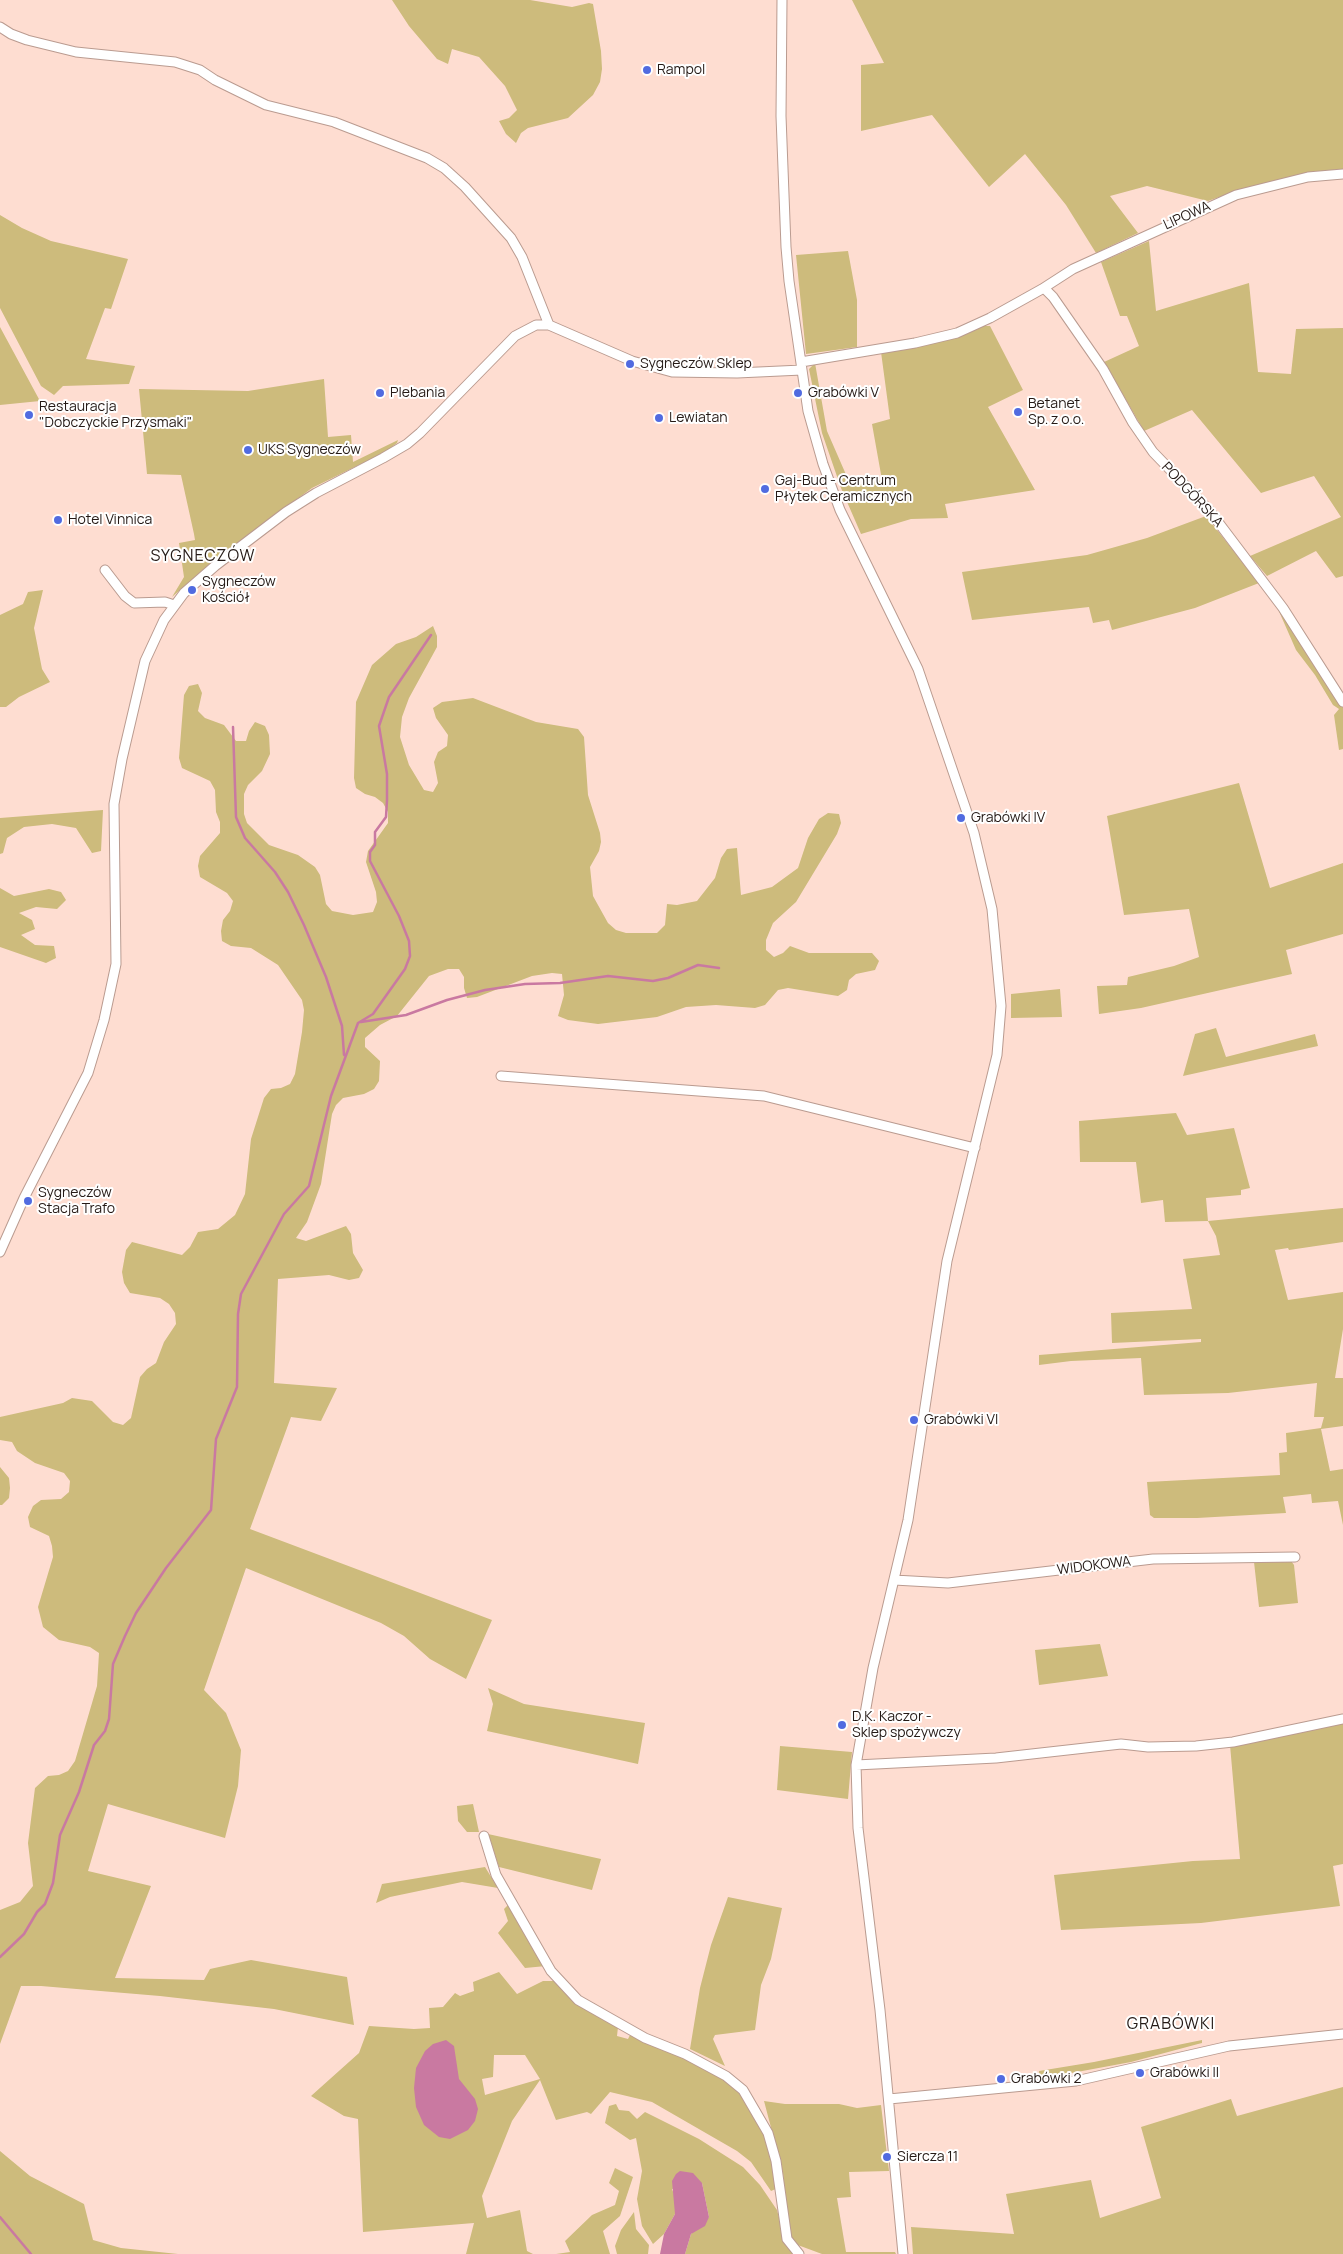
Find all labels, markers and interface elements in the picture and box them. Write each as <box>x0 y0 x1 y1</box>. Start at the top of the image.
place label: Rampol <box>657 62 705 78</box>
marker: Rampol <box>641 64 653 76</box>
street label: LIPOWA <box>1161 198 1213 234</box>
place label: Sygneczów Sklep <box>640 356 752 372</box>
marker: Sygneczów Sklep <box>624 358 636 370</box>
place label: Plebania <box>390 385 445 401</box>
place label: Grabówki V <box>808 385 879 401</box>
marker: Plebania <box>374 387 386 399</box>
marker: Grabówki V <box>792 387 804 399</box>
place label: Betanet Sp. z o.o. <box>1028 396 1084 428</box>
place label: Restauracja "Dobczyckie Przysmaki" <box>39 399 192 432</box>
marker: Betanet Sp. z o.o. <box>1012 406 1024 418</box>
marker: Restauracja "Dobczyckie Przysmaki" <box>23 409 35 421</box>
place label: Lewiatan <box>669 410 728 426</box>
marker: Lewiatan <box>653 412 665 424</box>
place label: UKS Sygneczów <box>258 442 361 458</box>
marker: UKS Sygneczów <box>242 444 254 456</box>
street label: PODGÓRSKA <box>1158 459 1226 531</box>
place label: Gaj-Bud - Centrum Płytek Ceramicznych <box>775 473 912 506</box>
marker: Gaj-Bud - Centrum Płytek Ceramicznych <box>759 483 771 495</box>
place label: Hotel Vinnica <box>68 512 152 528</box>
marker: Hotel Vinnica <box>52 514 64 526</box>
district label: SYGNECZÓW <box>149 547 257 567</box>
place label: Sygneczów Kościół <box>202 574 276 606</box>
marker: Sygneczów Kościół <box>186 584 198 596</box>
place label: Grabówki IV <box>971 810 1045 826</box>
marker: Grabówki IV <box>955 812 967 824</box>
place label: Sygneczów Stacja Trafo <box>38 1185 115 1218</box>
marker: Sygneczów Stacja Trafo <box>22 1195 34 1207</box>
place label: Grabówki VI <box>924 1412 998 1428</box>
marker: Grabówki VI <box>908 1414 920 1426</box>
street label: WIDOKOWA <box>1056 1553 1132 1579</box>
place label: D.K. Kaczor - Sklep spożywczy <box>852 1709 961 1741</box>
marker: D.K. Kaczor - Sklep spożywczy <box>836 1719 848 1731</box>
district label: GRABÓWKI <box>1126 2015 1216 2035</box>
place label: Grabówki II <box>1150 2065 1219 2081</box>
marker: Grabówki II <box>1134 2067 1146 2079</box>
place label: Grabówki 2 <box>1011 2071 1081 2087</box>
marker: Grabówki 2 <box>995 2073 1007 2085</box>
place label: Siercza 11 <box>897 2149 958 2165</box>
marker: Siercza 11 <box>881 2151 893 2163</box>

